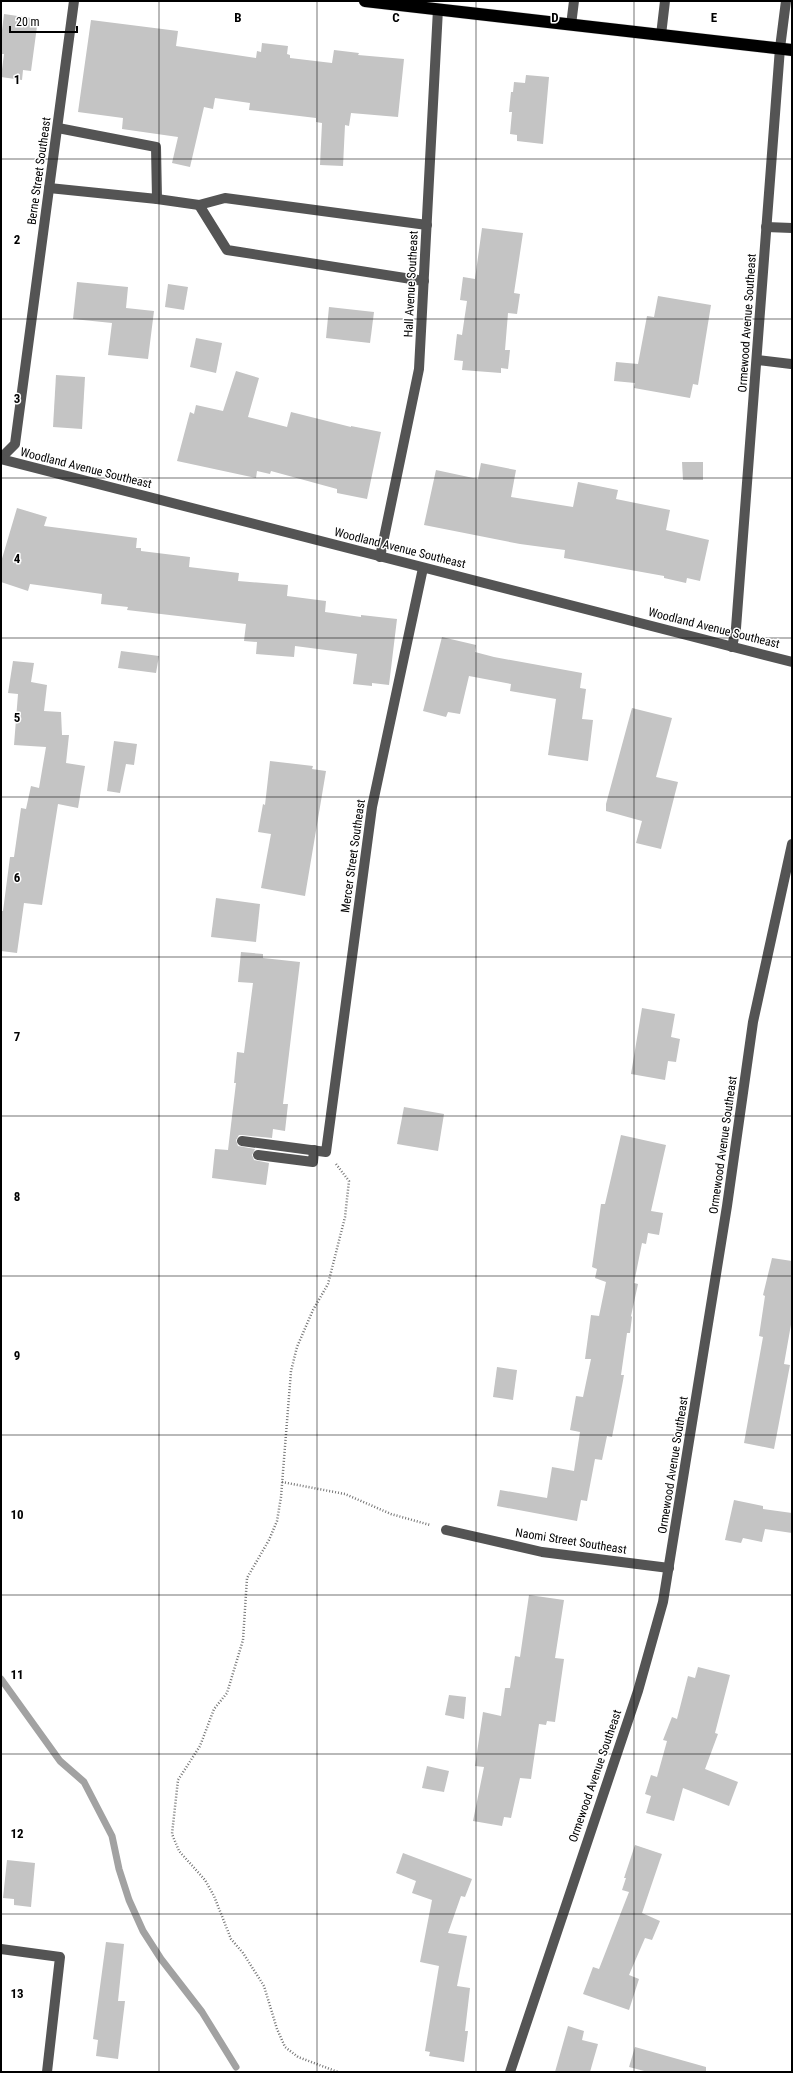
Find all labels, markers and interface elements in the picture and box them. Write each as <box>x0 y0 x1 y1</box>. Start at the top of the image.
scale bar <box>10 8 77 34</box>
text: B <box>234 10 242 25</box>
text: C <box>392 10 400 25</box>
text: D <box>551 10 559 25</box>
text: E <box>711 10 718 25</box>
text: 20 m <box>16 15 40 29</box>
text: 1 <box>14 72 20 87</box>
street label: Berne Street Southeast <box>25 116 54 226</box>
street label: Hall Avenue Southeast <box>401 230 421 338</box>
text: 2 <box>14 232 21 247</box>
street label: Ormewood Avenue Southeast <box>735 253 759 393</box>
text: 3 <box>14 391 20 406</box>
street label: Woodland Avenue Southeast <box>19 445 154 491</box>
street label: Woodland Avenue Southeast <box>333 525 468 571</box>
text: 4 <box>14 551 21 566</box>
street label: Woodland Avenue Southeast <box>647 605 782 651</box>
text: 5 <box>14 710 21 725</box>
street label: Mercer Street Southeast <box>338 798 368 914</box>
text: 6 <box>14 870 21 885</box>
text: 7 <box>14 1029 21 1044</box>
street label: Ormewood Avenue Southeast <box>706 1075 740 1215</box>
text: 8 <box>14 1189 20 1204</box>
text: 9 <box>14 1348 20 1363</box>
street label: Ormewood Avenue Southeast <box>655 1395 691 1535</box>
text: 10 <box>10 1507 24 1522</box>
street label: Naomi Street Southeast <box>514 1525 628 1557</box>
text: 11 <box>10 1667 24 1682</box>
street label: Ormewood Avenue Southeast <box>566 1708 624 1844</box>
text: 12 <box>10 1826 24 1841</box>
text: 13 <box>10 1986 24 2001</box>

